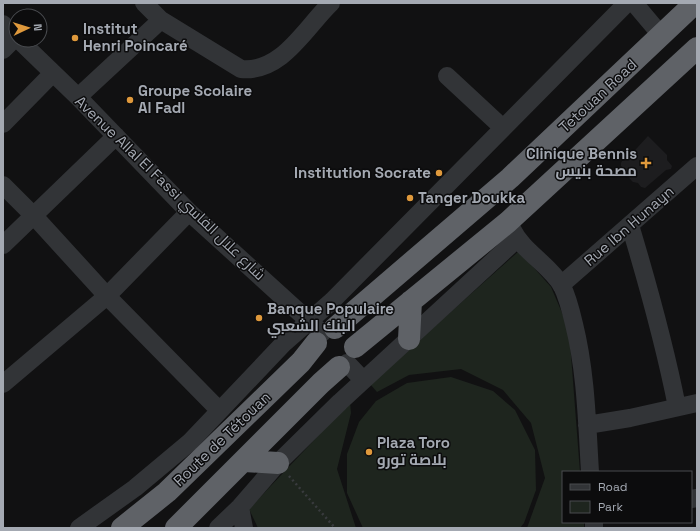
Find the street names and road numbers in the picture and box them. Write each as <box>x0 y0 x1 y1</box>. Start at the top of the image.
street label: Tetouan Road <box>555 55 641 137</box>
street label: Avenue Allal El Fassi شارع علال الفاسي <box>69 91 270 286</box>
street label: Rue Ibn Hunayn <box>580 181 677 270</box>
street label: Route de Tétouan <box>169 387 274 490</box>

